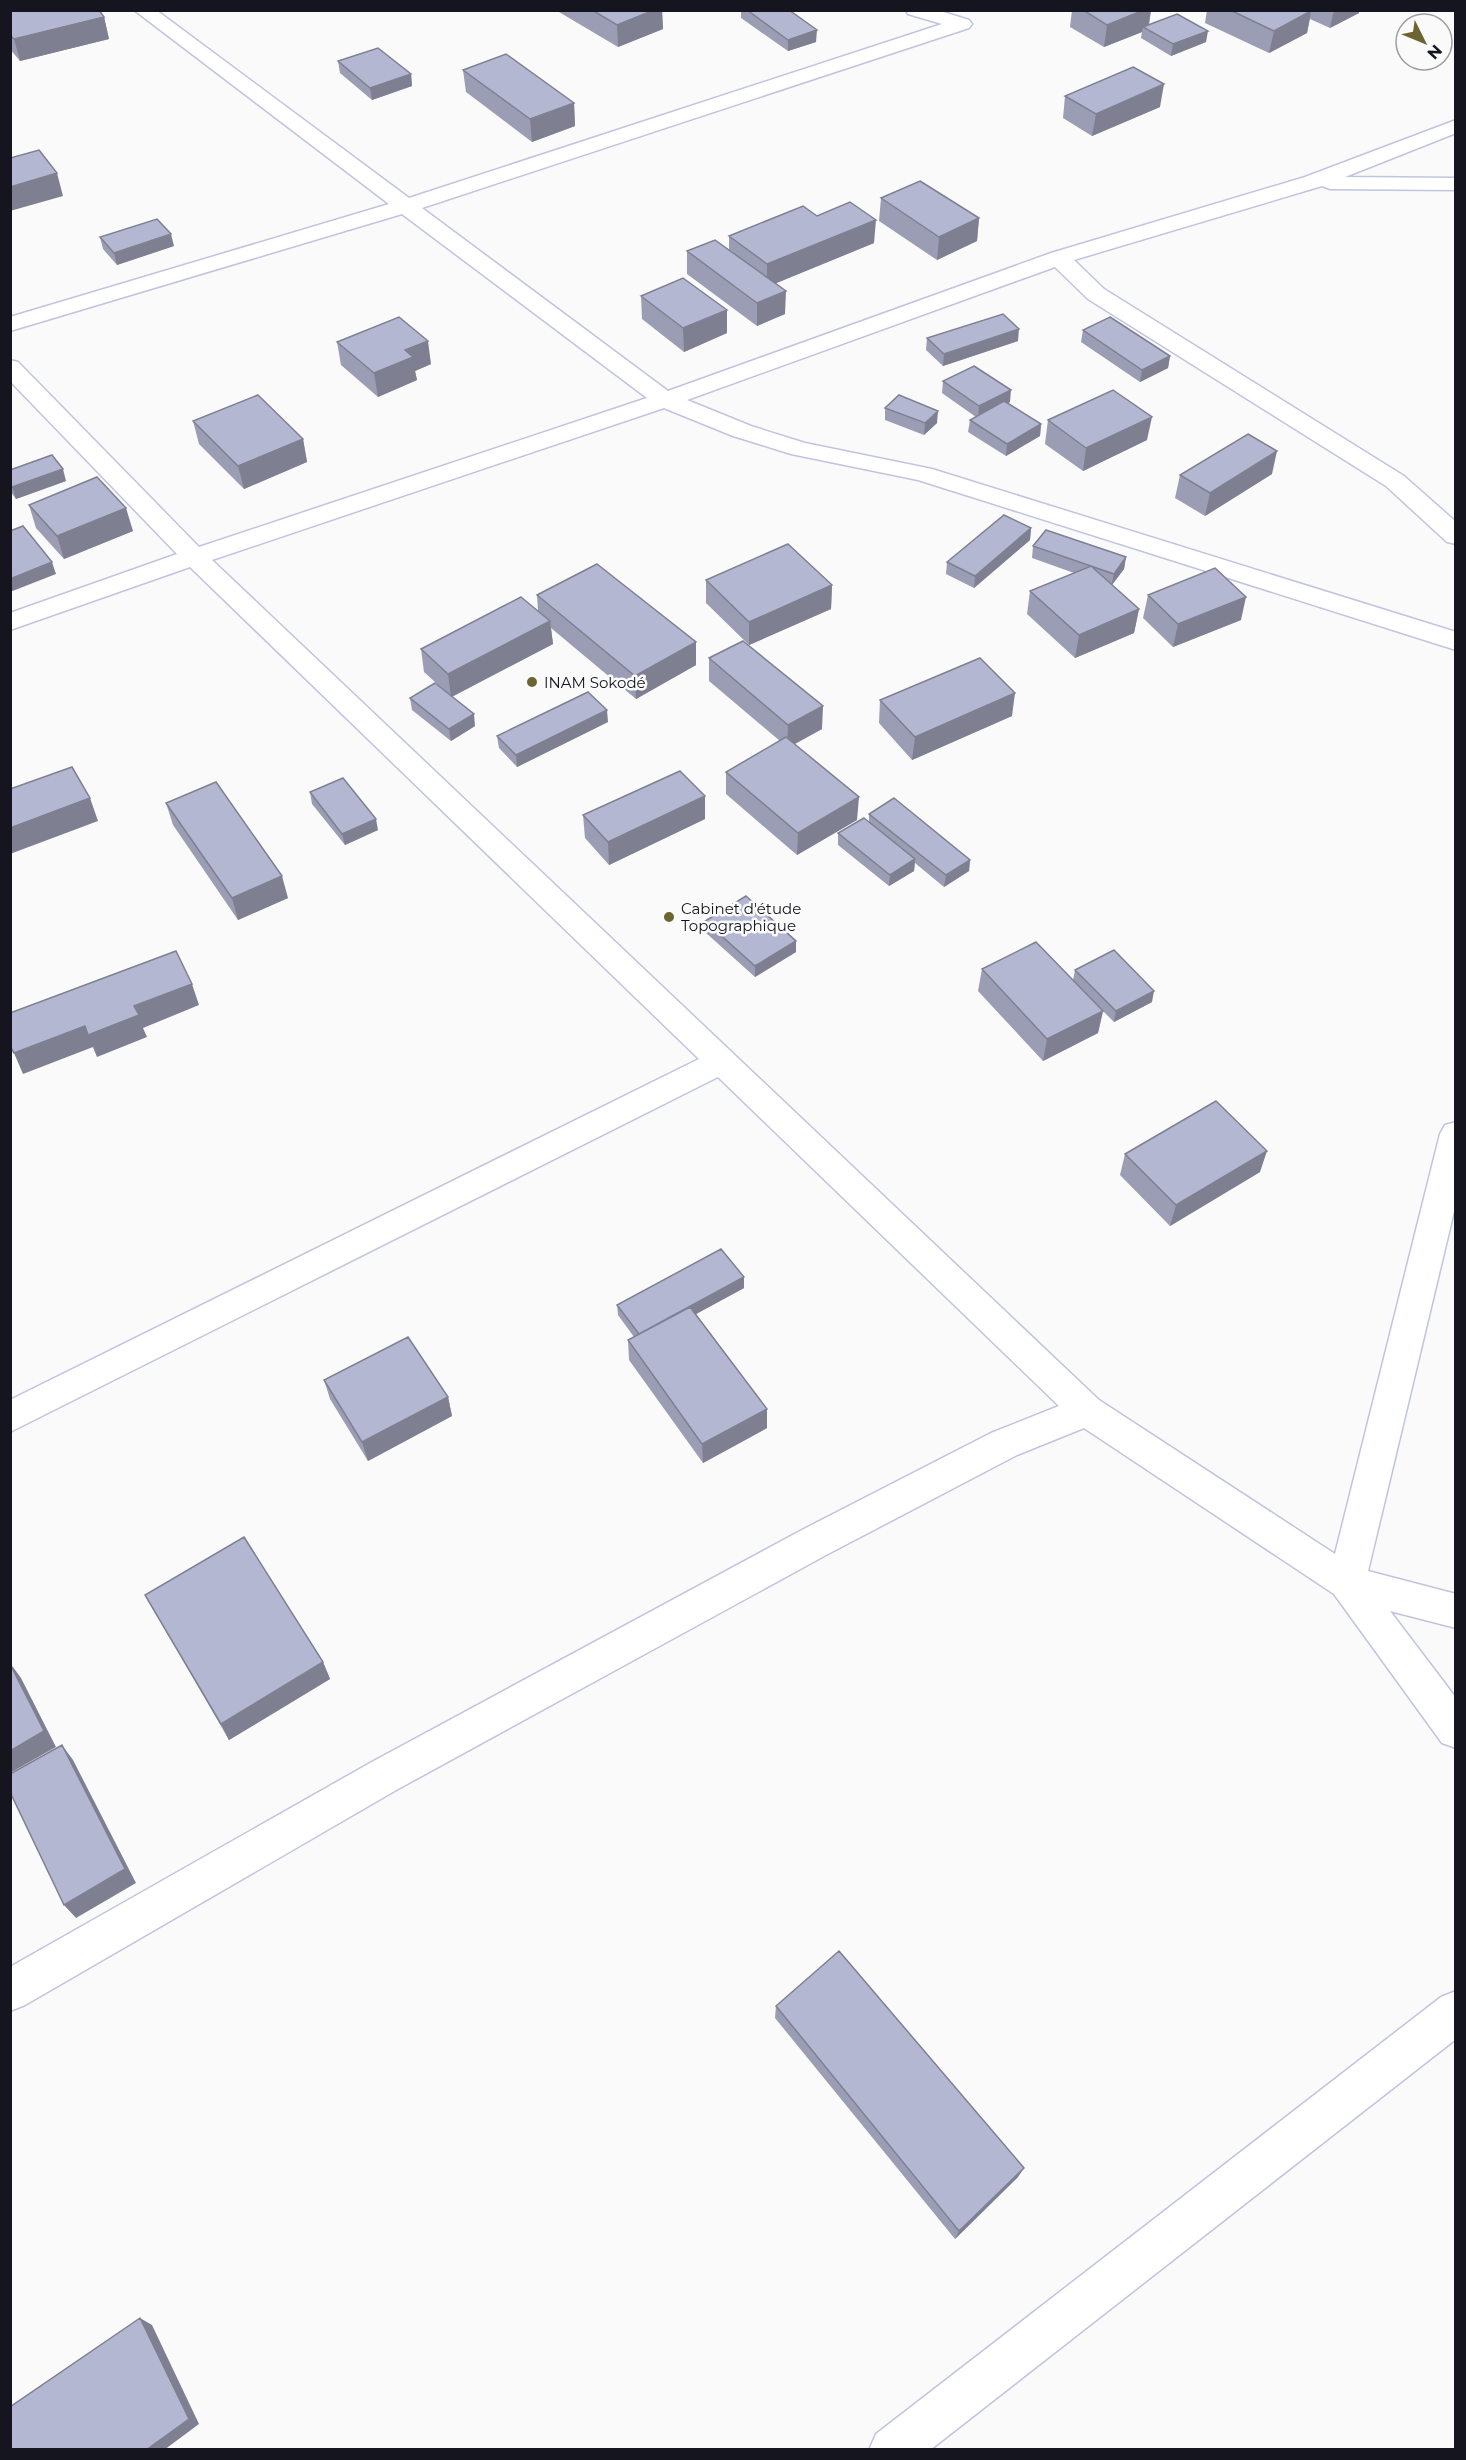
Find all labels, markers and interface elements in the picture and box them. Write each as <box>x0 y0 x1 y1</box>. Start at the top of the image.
north arrow <box>1394 12 1454 72</box>
text: N <box>1423 41 1446 63</box>
place label: INAM Sokodé <box>544 673 646 692</box>
marker: INAM Sokodé <box>525 675 539 689</box>
place label: Cabinet d'étude Topographique <box>681 899 801 935</box>
marker: Cabinet d'étude Topographique <box>662 910 676 924</box>

